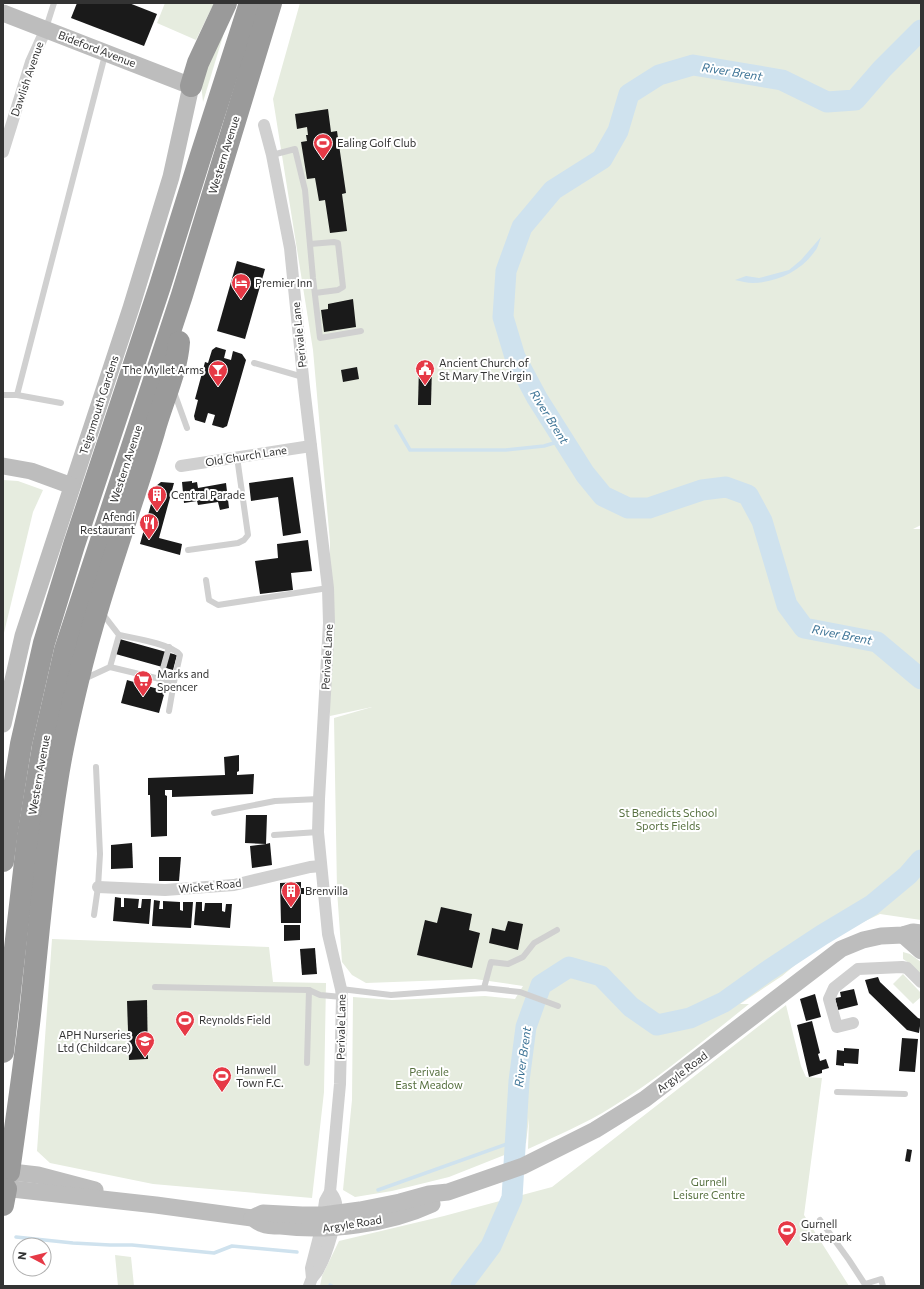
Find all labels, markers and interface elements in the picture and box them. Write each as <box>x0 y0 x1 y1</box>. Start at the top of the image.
street label: Bideford Avenue <box>57 28 138 69</box>
street label: Dawlish Avenue <box>8 40 45 118</box>
water label: River Brent <box>701 59 764 83</box>
street label: Western Avenue <box>205 114 242 195</box>
sports icon: Ealing Golf Club <box>312 132 334 160</box>
place label: Ealing Golf Club <box>337 136 416 149</box>
hotel icon: Premier Inn <box>230 272 252 300</box>
place label: Premier Inn <box>255 276 312 289</box>
street label: Perivale Lane <box>289 301 308 368</box>
street label: Teignmouth Gardens <box>76 353 121 456</box>
place label: Ancient Church of St Mary The Virgin <box>439 356 531 382</box>
public building icon: Ancient Church of St Mary The Virgin <box>414 358 436 386</box>
bar icon: The Myllet Arms <box>207 359 229 387</box>
place label: The Myllet Arms <box>122 363 204 376</box>
water label: River Brent <box>528 387 573 447</box>
street label: Western Avenue <box>107 423 144 504</box>
street label: Old Church Lane <box>204 443 288 468</box>
building icon: Central Parade <box>146 484 168 512</box>
place label: Central Parade <box>171 488 245 501</box>
place label: Afendi Restaurant <box>80 510 135 536</box>
restaurant icon: Afendi Restaurant <box>138 512 160 540</box>
water label: River Brent <box>811 621 875 647</box>
street label: Perivale Lane <box>318 624 335 690</box>
place label: Marks and Spencer <box>157 667 209 693</box>
supermarket icon: Marks and Spencer <box>132 669 154 697</box>
street label: Western Avenue <box>25 734 52 816</box>
park label: St Benedicts School Sports Fields <box>619 806 717 832</box>
street label: Wicket Road <box>178 876 242 895</box>
building icon: Brenvilla <box>280 880 302 908</box>
place label: Brenvilla <box>305 884 348 897</box>
street label: Perivale Lane <box>333 994 348 1060</box>
sports icon: Reynolds Field <box>174 1009 196 1037</box>
place label: Reynolds Field <box>199 1013 271 1026</box>
water label: River Brent <box>511 1025 533 1088</box>
place label: APH Nurseries Ltd (Childcare) <box>57 1028 131 1054</box>
school or university icon: APH Nurseries Ltd (Childcare) <box>134 1030 156 1058</box>
street label: Argyle Road <box>654 1048 710 1095</box>
place label: Hanwell Town F.C. <box>236 1063 284 1089</box>
sports icon: Hanwell Town F.C. <box>211 1065 233 1093</box>
park label: Perivale East Meadow <box>395 1065 463 1091</box>
park label: Gurnell Leisure Centre <box>673 1175 745 1201</box>
street label: Argyle Road <box>321 1212 383 1235</box>
place label: Gurnell Skatepark <box>801 1217 852 1243</box>
sports icon: Gurnell Skatepark <box>776 1219 798 1247</box>
north arrow <box>12 1237 52 1277</box>
text: N <box>15 1251 29 1261</box>

